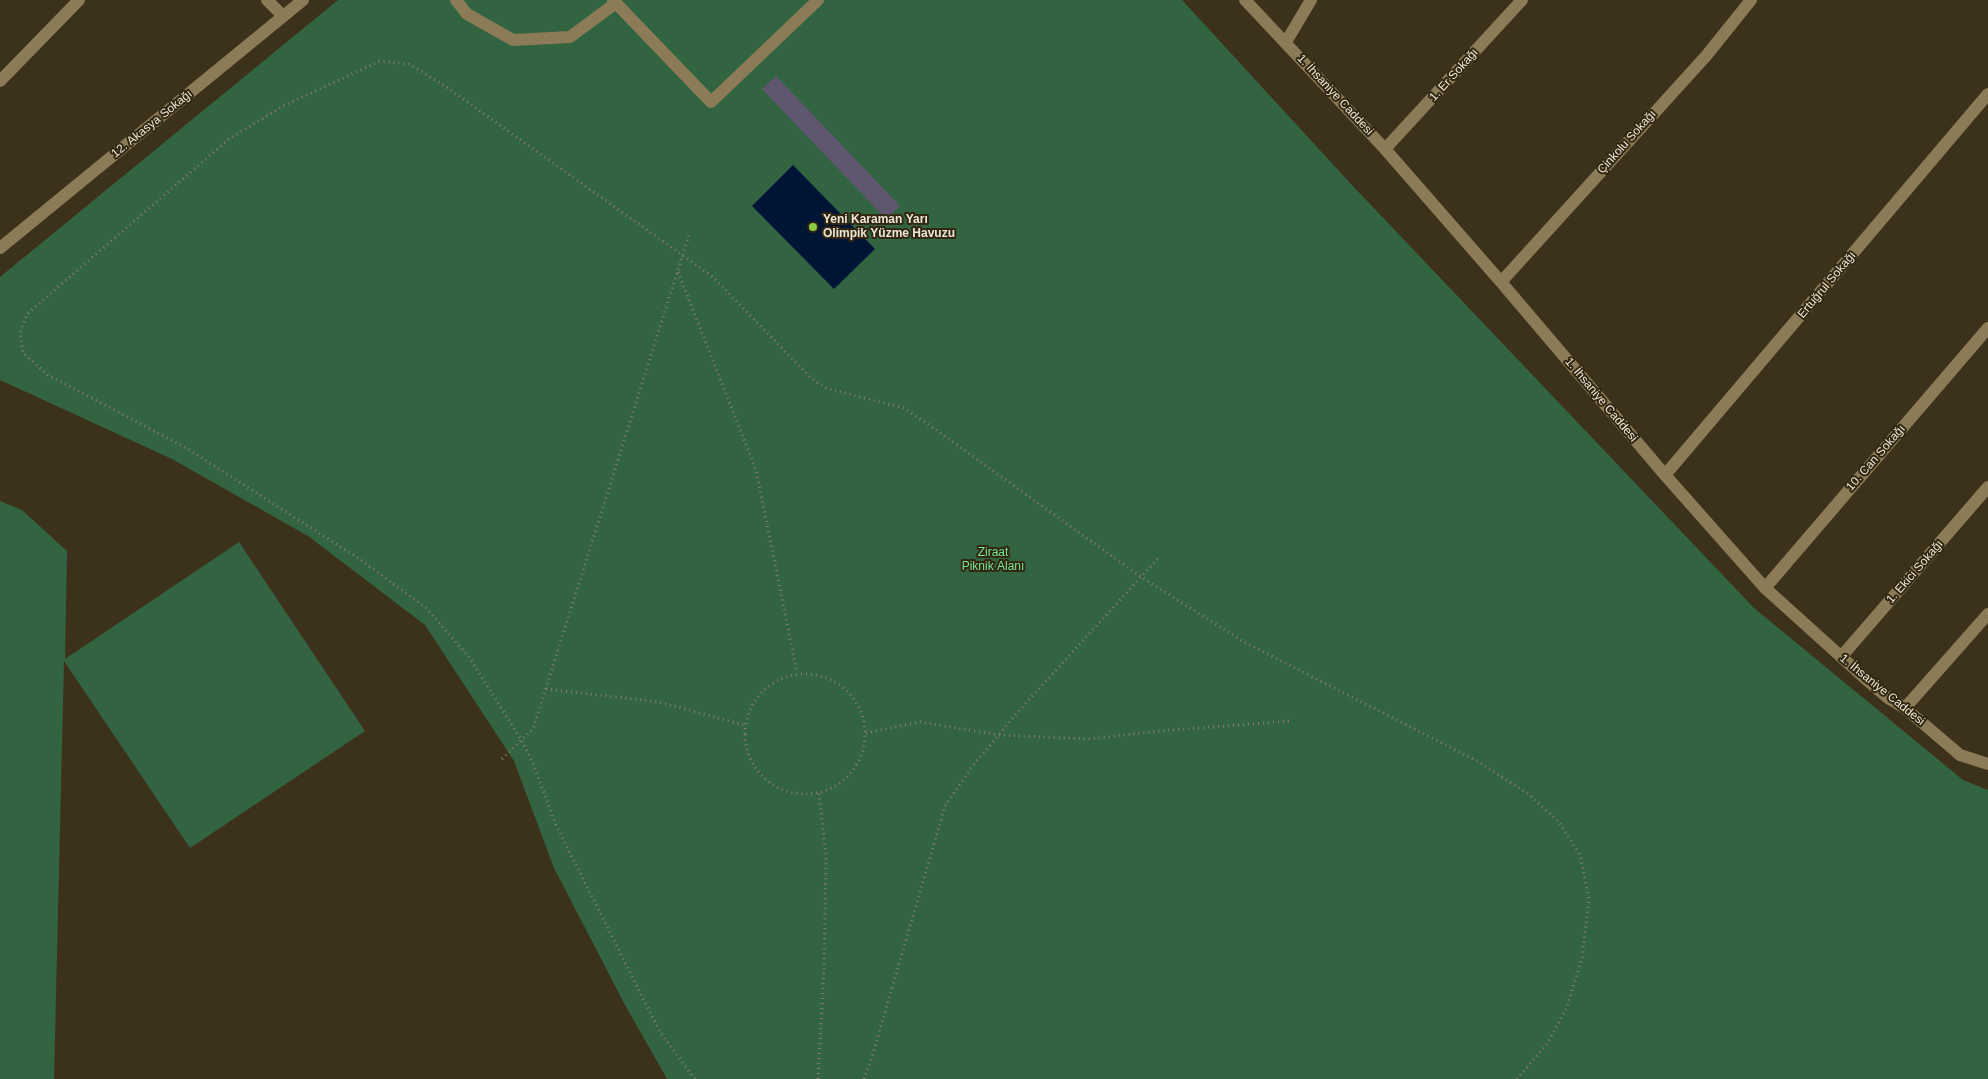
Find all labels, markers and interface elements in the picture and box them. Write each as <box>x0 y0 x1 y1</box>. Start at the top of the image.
street label: 1. Er Sokağı <box>1427 46 1481 104</box>
street label: 1. İhsaniye Caddesi <box>1294 52 1376 138</box>
street label: 12. Akasya Sokağı <box>109 87 195 161</box>
street label: Çinkolu Sokağı <box>1595 107 1659 177</box>
place label: Yeni Karaman Yarı Olimpik Yüzme Havuzu <box>823 213 955 241</box>
marker: Yeni Karaman Yarı Olimpik Yüzme Havuzu <box>807 221 819 233</box>
street label: Ertuğrul Sokağı <box>1795 249 1859 321</box>
street label: 1. İhsaniye Caddesi <box>1562 355 1640 445</box>
street label: 10. Can Sokağı <box>1843 422 1909 494</box>
street label: 1. Ekici Sokağı <box>1884 537 1946 607</box>
park label: Ziraat Piknik Alanı <box>962 546 1024 574</box>
street label: 1. İhsaniye Caddesi <box>1837 651 1927 729</box>

